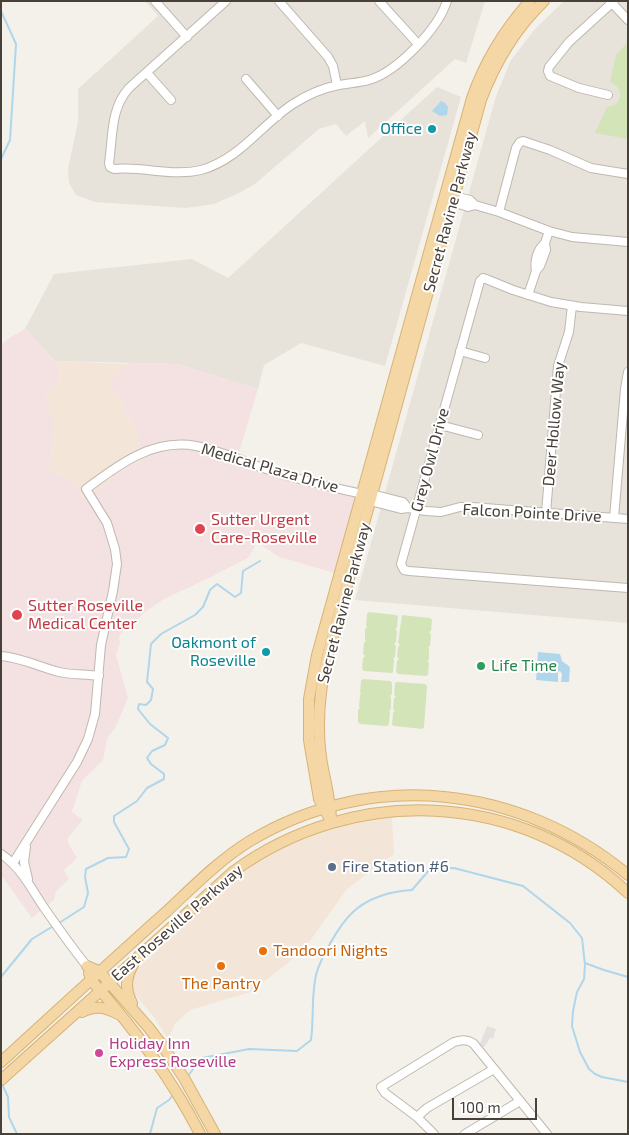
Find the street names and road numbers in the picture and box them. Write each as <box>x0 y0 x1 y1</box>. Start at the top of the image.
street label: Secret Ravine Parkway <box>419 130 481 294</box>
street label: Deer Hollow Way <box>539 361 569 487</box>
street label: Grey Owl Drive <box>407 406 453 514</box>
street label: Medical Plaza Drive <box>199 439 341 497</box>
street label: Falcon Pointe Drive <box>462 500 602 526</box>
street label: Secret Ravine Parkway <box>313 521 375 685</box>
street label: East Roseville Parkway <box>107 861 247 985</box>

